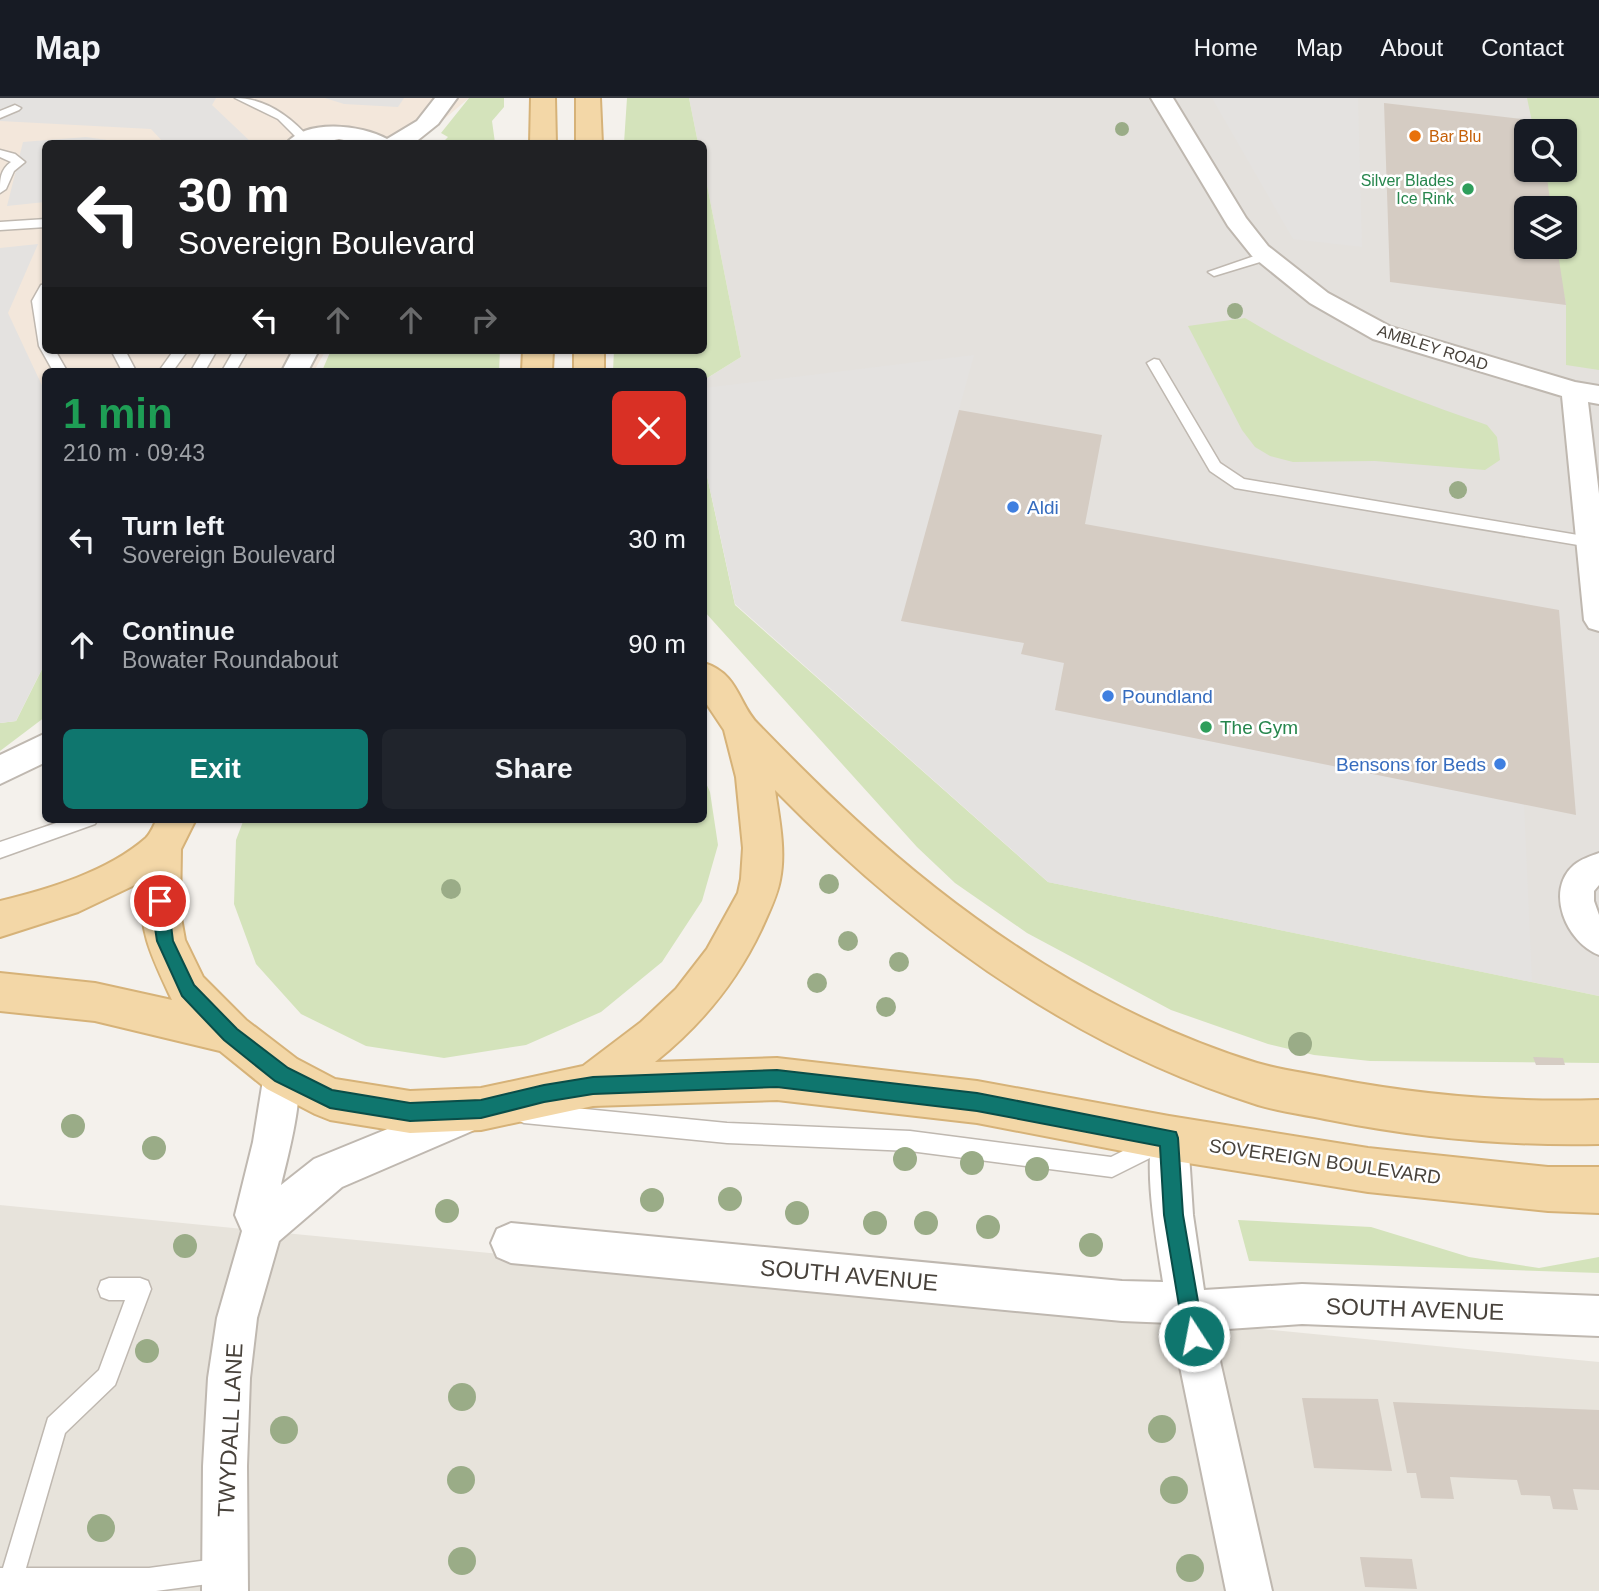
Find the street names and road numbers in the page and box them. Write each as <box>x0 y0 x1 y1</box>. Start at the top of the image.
street label: AMBLEY ROAD <box>1375 322 1490 373</box>
street label: SOVEREIGN BOULEVARD <box>1208 1135 1442 1188</box>
street label: SOUTH AVENUE <box>759 1254 939 1296</box>
street label: SOUTH AVENUE <box>1325 1293 1505 1325</box>
street label: TWYDALL LANE <box>212 1342 248 1518</box>

